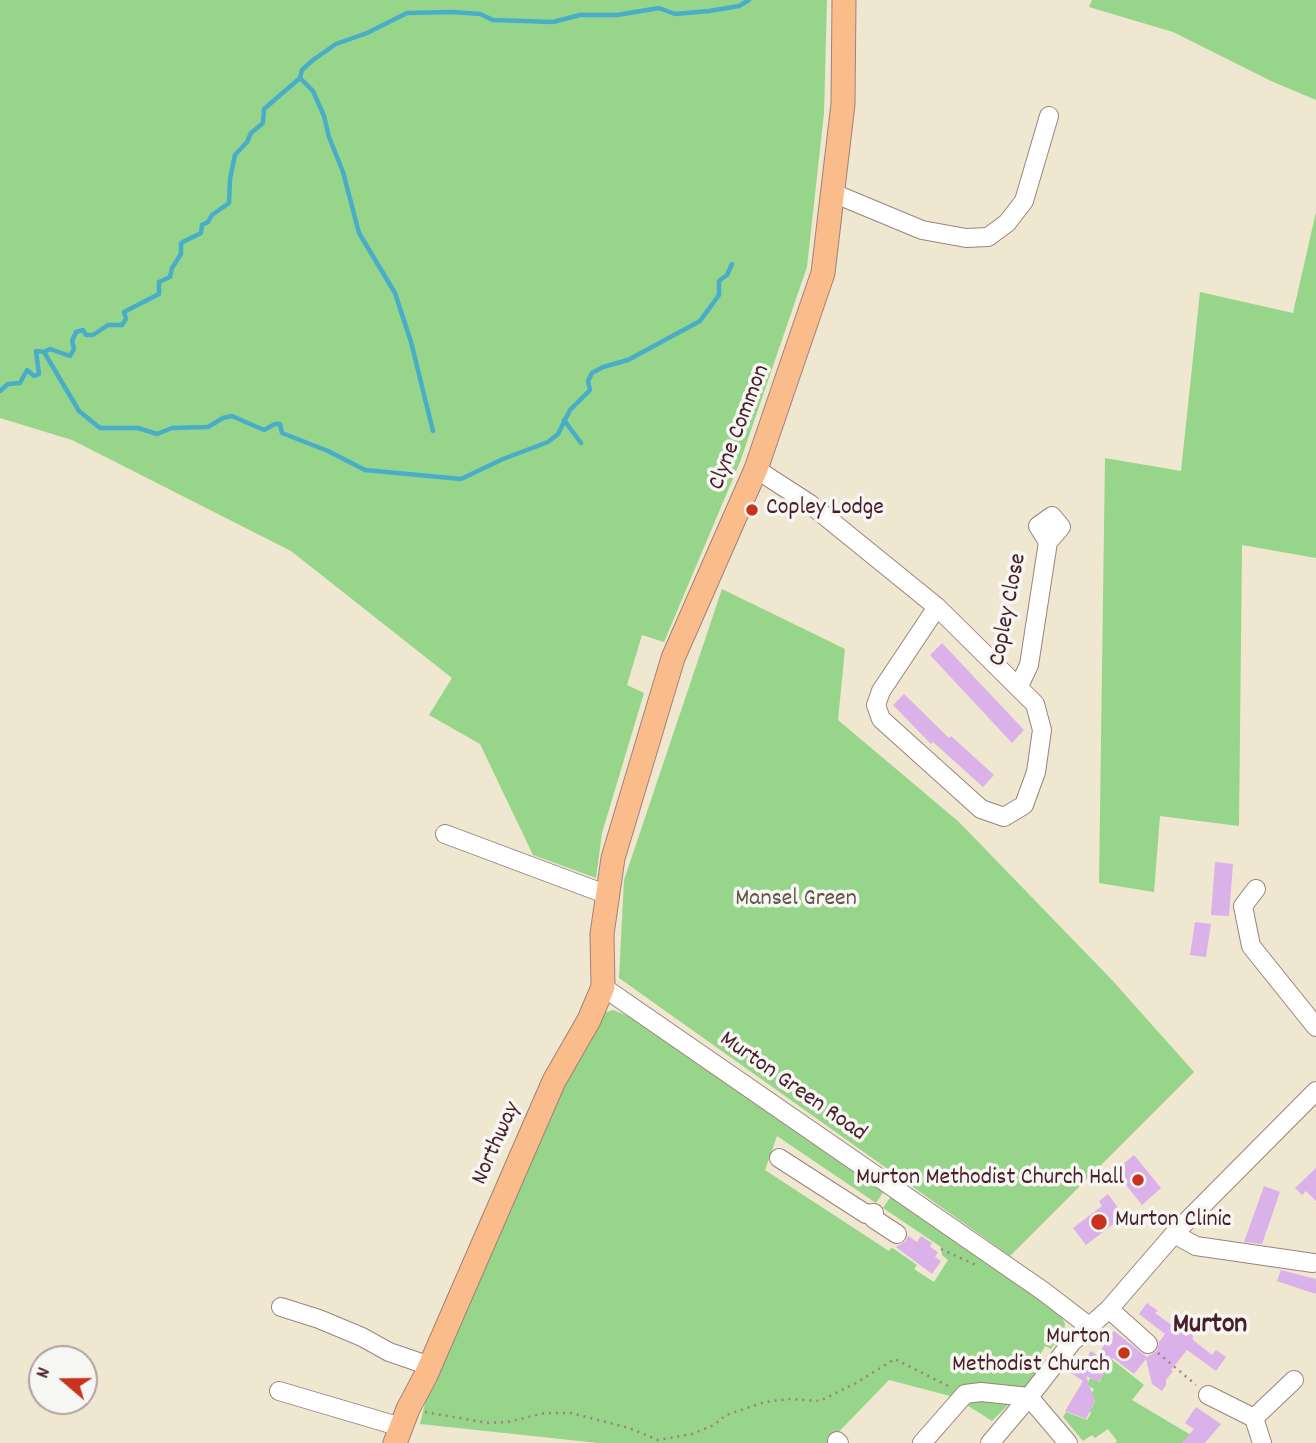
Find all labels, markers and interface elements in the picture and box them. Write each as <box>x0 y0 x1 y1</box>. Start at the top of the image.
street label: Clyne Common <box>704 361 778 495</box>
place label: Copley Lodge <box>766 496 884 524</box>
marker: Copley Lodge <box>744 502 760 518</box>
street label: Copley Close <box>985 551 1035 669</box>
park label: Mansel Green <box>735 887 857 915</box>
street label: Murton Green Road <box>713 1027 871 1149</box>
street label: Northway <box>467 1098 529 1190</box>
place label: Murton Methodist Church Hall <box>856 1166 1124 1194</box>
marker: Murton Methodist Church Hall <box>1130 1172 1146 1188</box>
place label: Murton Clinic <box>1115 1208 1232 1236</box>
marker: Murton Clinic <box>1089 1212 1109 1232</box>
district label: Murton <box>1173 1310 1247 1344</box>
place label: Murton Methodist Church <box>952 1325 1110 1381</box>
north arrow <box>28 1345 98 1415</box>
marker: Murton Methodist Church <box>1116 1345 1132 1361</box>
text: N <box>30 1364 59 1382</box>

